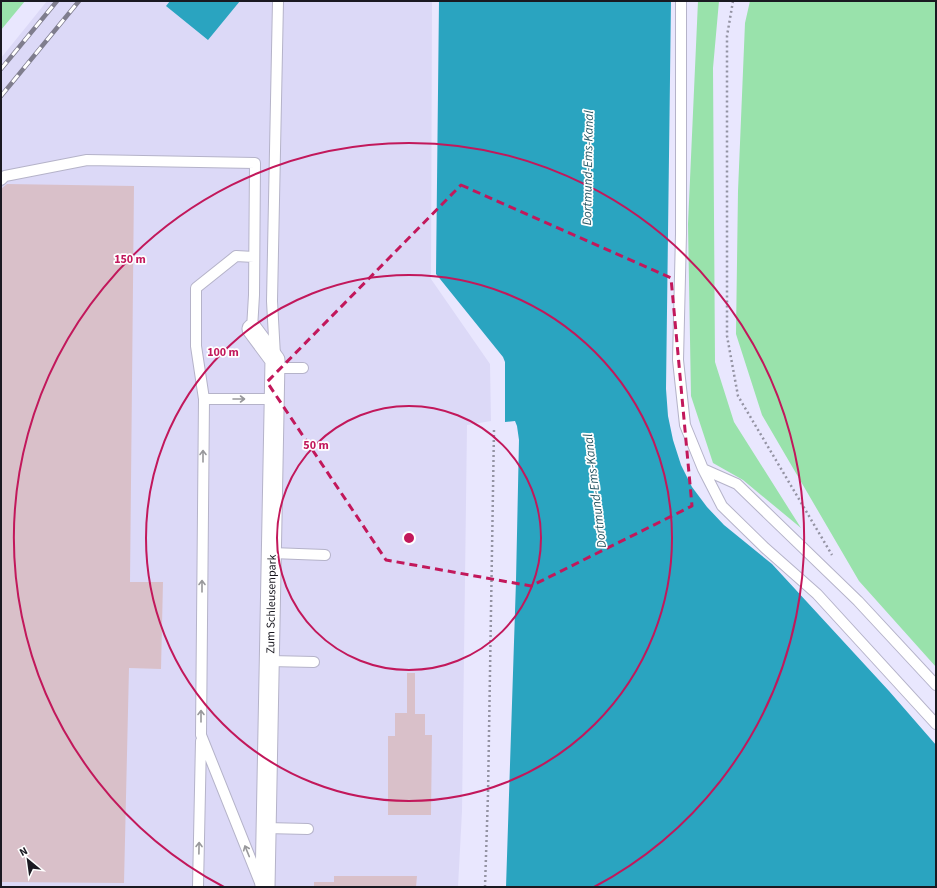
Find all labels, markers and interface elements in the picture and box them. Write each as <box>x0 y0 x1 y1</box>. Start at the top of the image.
water label: Dortmund-Ems-Kanal <box>578 110 598 226</box>
text: 150 m <box>114 251 146 268</box>
text: 100 m <box>207 344 239 361</box>
one-way arrow <box>232 395 245 403</box>
water label: Dortmund-Ems-Kanal <box>579 432 611 549</box>
text: 50 m <box>303 437 329 454</box>
one-way arrow <box>199 450 207 463</box>
centre of rings <box>402 531 416 545</box>
street label: Zum Schleusenpark <box>262 554 281 654</box>
one-way arrow <box>198 580 206 593</box>
one-way arrow <box>197 710 205 723</box>
north arrow <box>8 840 48 880</box>
one-way arrow <box>195 842 203 855</box>
text: N <box>17 843 30 860</box>
one-way arrow <box>243 845 251 857</box>

